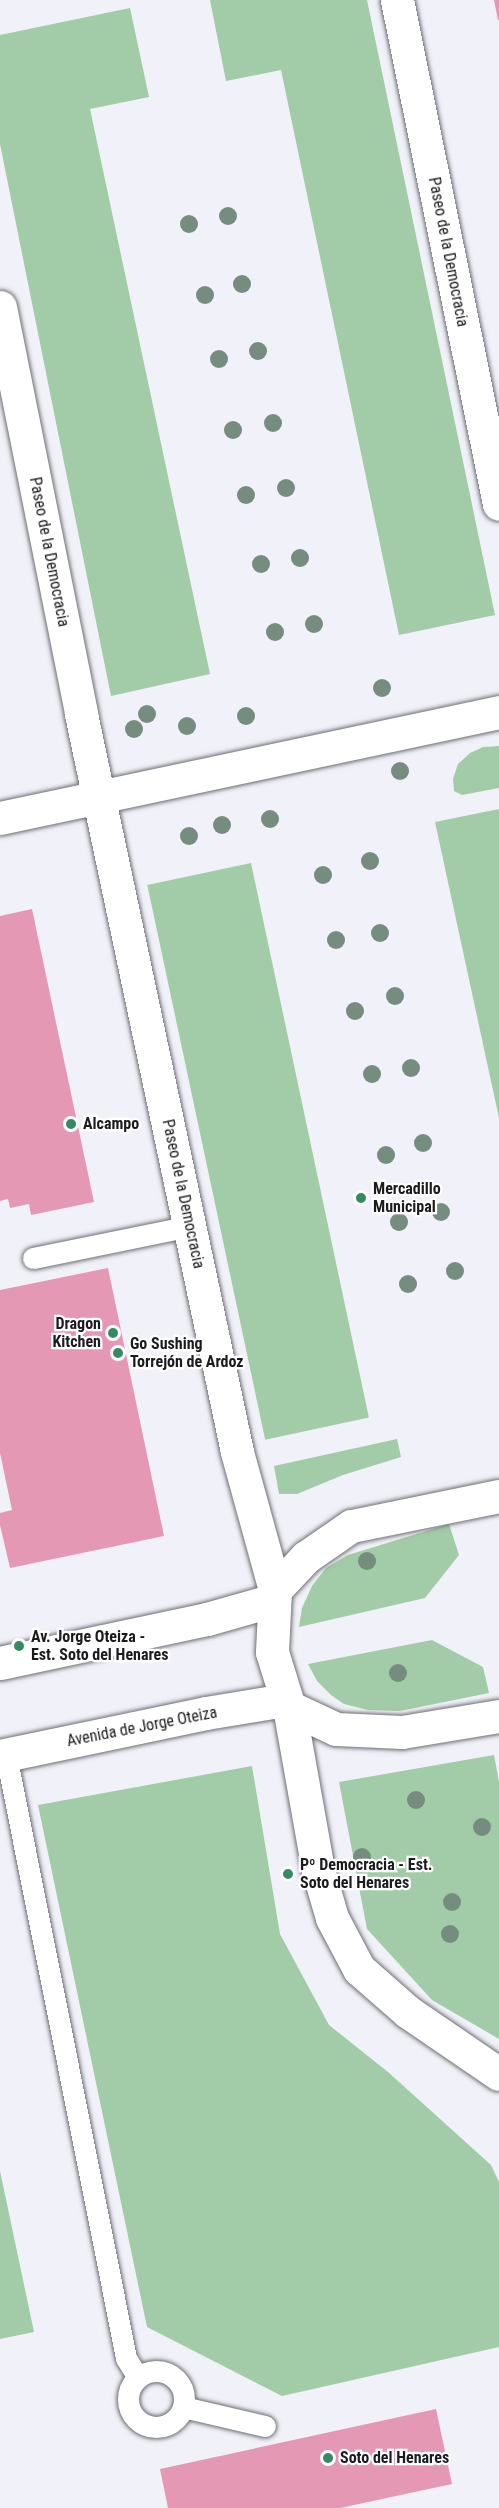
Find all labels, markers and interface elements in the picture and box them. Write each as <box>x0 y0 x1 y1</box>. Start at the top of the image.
street label: Paseo de la Democracia <box>424 176 472 328</box>
street label: Paseo de la Democracia <box>25 476 73 628</box>
place label: Alcampo <box>83 1114 139 1134</box>
marker: Alcampo <box>64 1117 78 1131</box>
street label: Paseo de la Democracia <box>158 1118 208 1270</box>
place label: Mercadillo Municipal <box>373 1179 441 1217</box>
marker: Mercadillo Municipal <box>354 1191 368 1205</box>
place label: Dragon Kitchen <box>52 1314 101 1352</box>
marker: Dragon Kitchen <box>106 1326 120 1340</box>
place label: Go Sushing Torrejón de Ardoz <box>130 1334 244 1372</box>
marker: Go Sushing Torrejón de Ardoz <box>111 1346 125 1360</box>
place label: Av. Jorge Oteiza - Est. Soto del Henares <box>31 1627 169 1665</box>
marker: Av. Jorge Oteiza - Est. Soto del Henares <box>12 1639 26 1653</box>
street label: Avenida de Jorge Oteiza <box>65 1703 219 1751</box>
place label: Pº Democracia - Est. Soto del Henares <box>300 1855 433 1893</box>
marker: Pº Democracia - Est. Soto del Henares <box>281 1867 295 1881</box>
place label: Soto del Henares <box>340 2448 449 2468</box>
marker: Soto del Henares <box>321 2451 335 2465</box>

